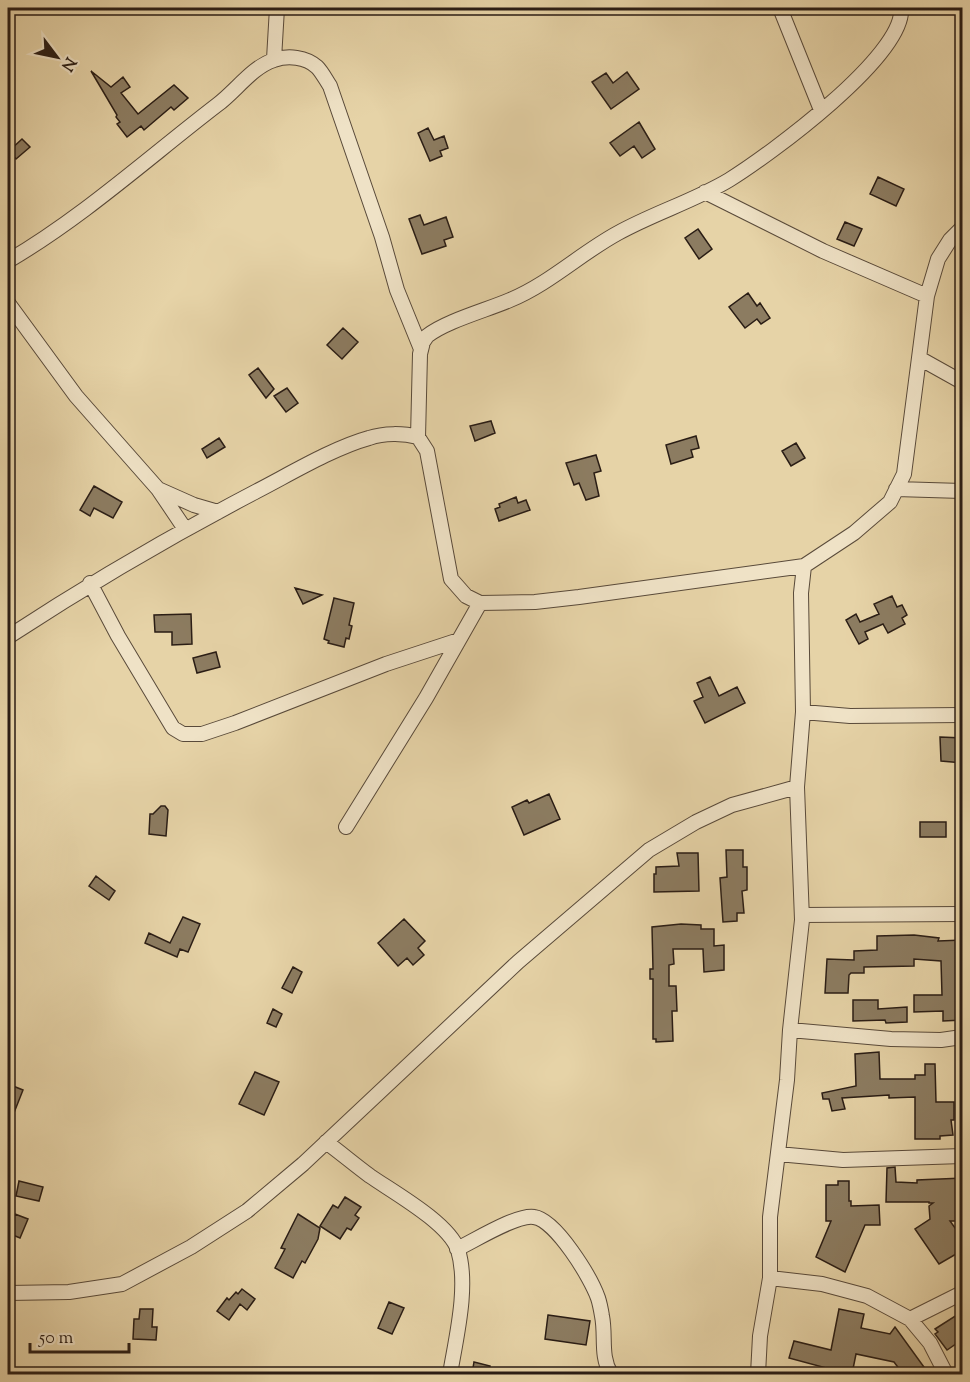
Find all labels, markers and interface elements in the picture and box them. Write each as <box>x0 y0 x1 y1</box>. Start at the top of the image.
north arrow <box>27 27 87 87</box>
text: N <box>54 52 81 75</box>
scale bar <box>30 1316 129 1354</box>
text: 50 m <box>38 1326 74 1352</box>

